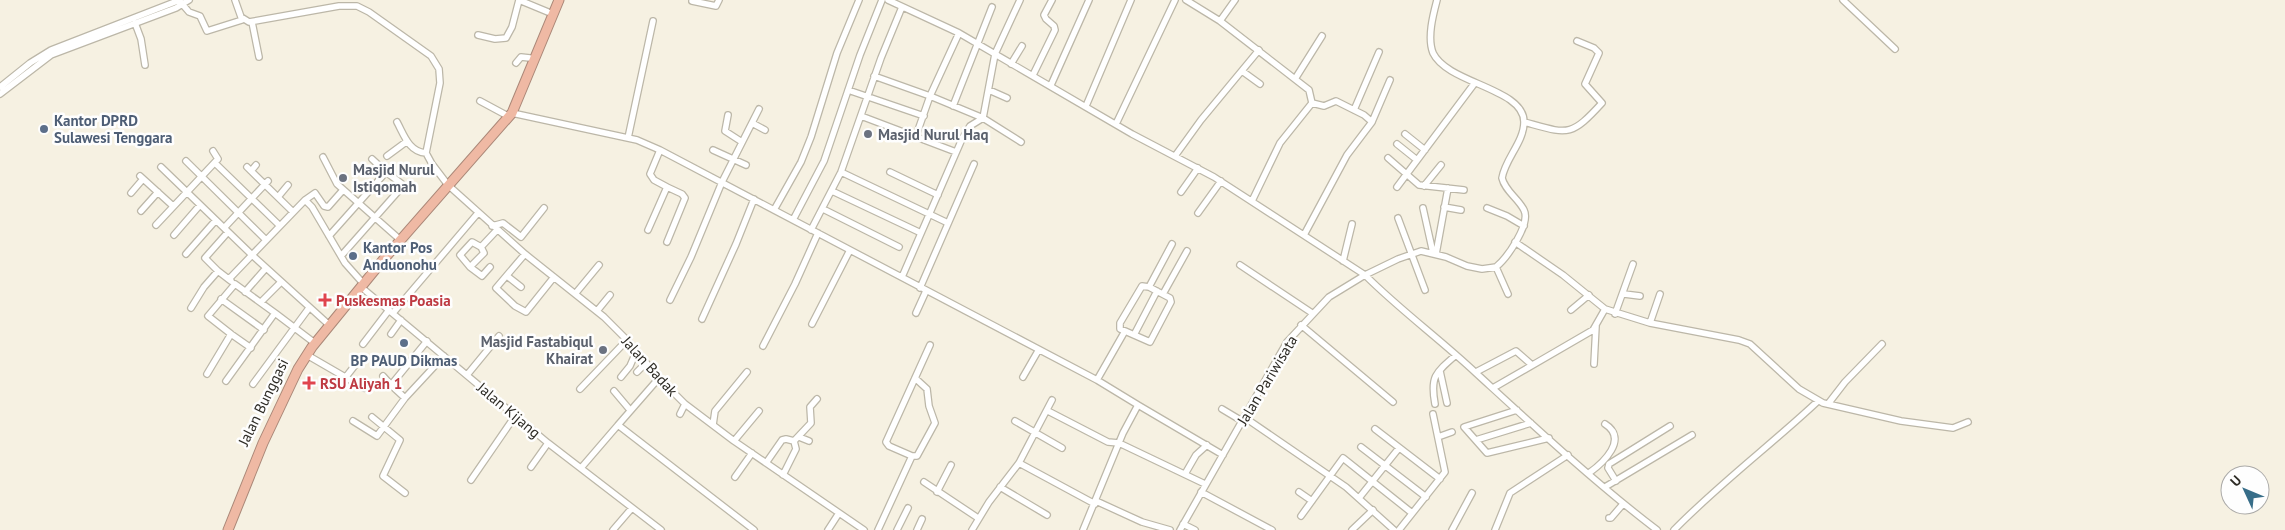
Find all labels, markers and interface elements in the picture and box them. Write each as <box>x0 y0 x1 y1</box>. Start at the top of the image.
place label: Kantor DPRD Sulawesi Tenggara <box>54 111 172 147</box>
marker: Kantor DPRD Sulawesi Tenggara <box>38 123 50 135</box>
place label: Masjid Nurul Haq <box>878 125 988 144</box>
marker: Masjid Nurul Haq <box>862 128 874 140</box>
place label: Masjid Nurul Istiqomah <box>353 160 435 196</box>
marker: Masjid Nurul Istiqomah <box>337 172 349 184</box>
place label: Kantor Pos Anduonohu <box>363 238 437 274</box>
marker: Kantor Pos Anduonohu <box>347 250 359 262</box>
place label: Puskesmas Poasia <box>336 291 451 310</box>
marker: Puskesmas Poasia <box>318 293 332 307</box>
street label: Jalan Badak <box>617 331 683 401</box>
place label: Masjid Fastabiqul Khairat <box>481 332 594 368</box>
street label: Jalan Pariwisata <box>1232 332 1301 429</box>
marker: BP PAUD Dikmas <box>398 337 410 349</box>
marker: Masjid Fastabiqul Khairat <box>597 344 609 356</box>
place label: BP PAUD Dikmas <box>351 351 457 370</box>
street label: Jalan Bunggasi <box>233 355 292 450</box>
place label: RSU Aliyah 1 <box>320 374 402 393</box>
marker: RSU Aliyah 1 <box>302 376 316 390</box>
street label: Jalan Kijang <box>473 377 544 442</box>
north arrow <box>2220 465 2270 515</box>
text: U <box>2226 472 2245 490</box>

